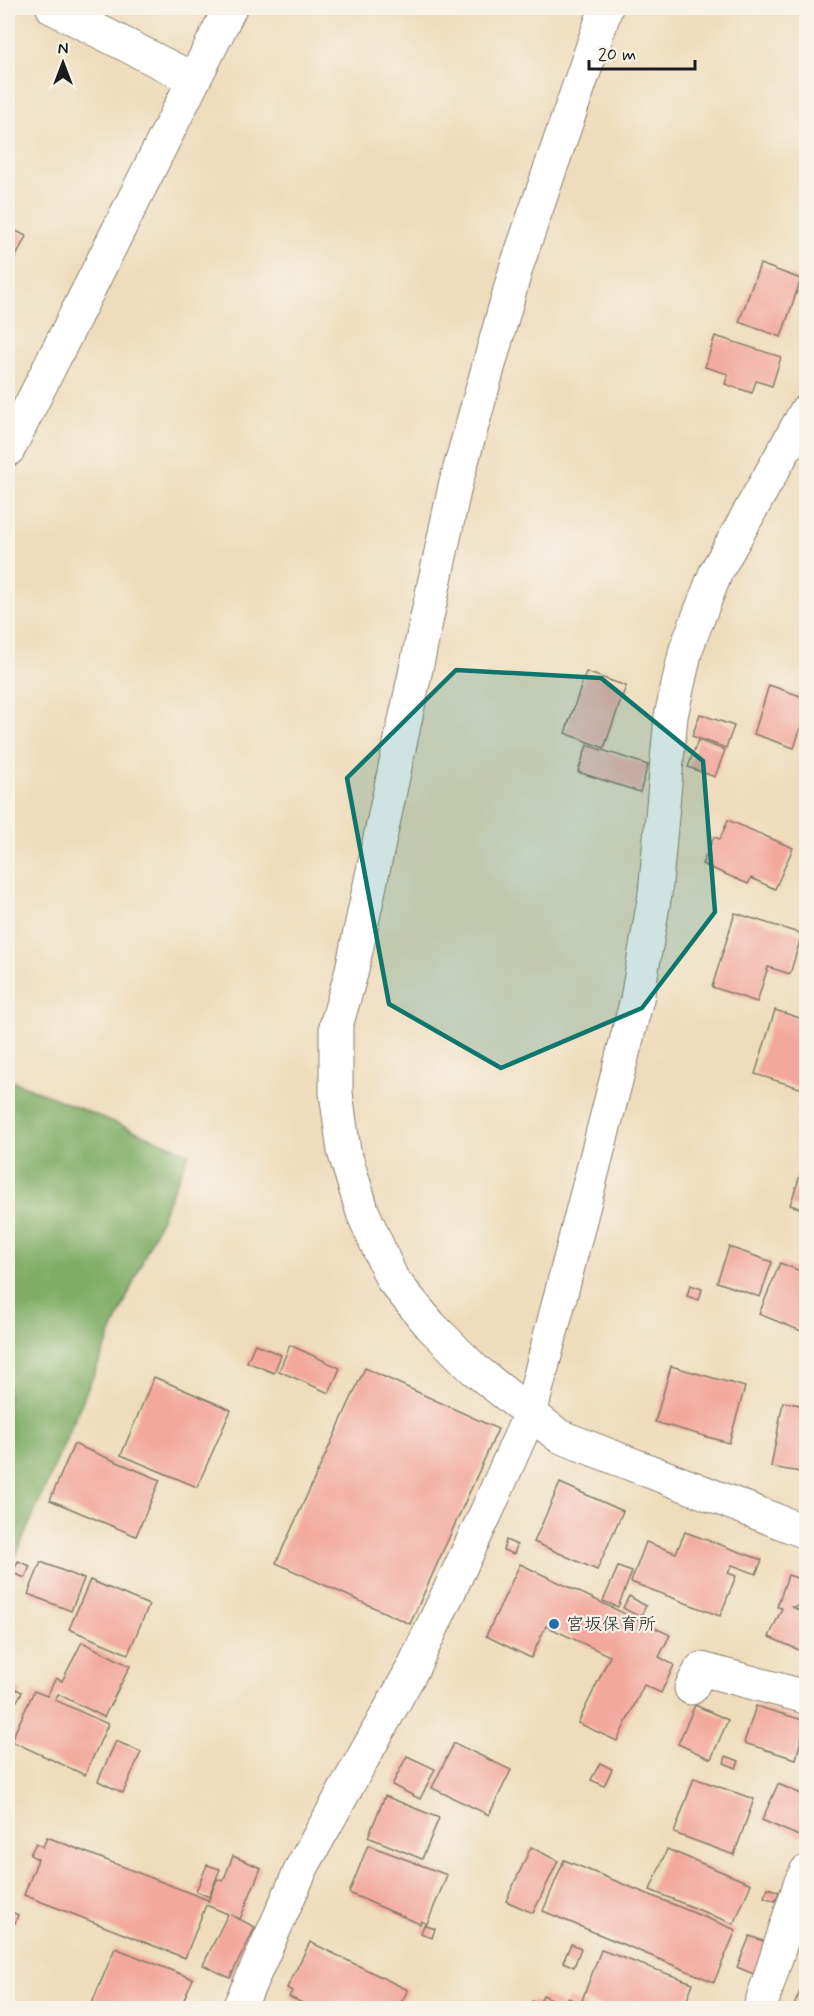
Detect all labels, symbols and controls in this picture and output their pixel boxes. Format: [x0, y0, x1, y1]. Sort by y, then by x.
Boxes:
north arrow [33, 33, 93, 93]
scale bar [589, 33, 696, 71]
text: N [58, 39, 68, 60]
text: 20 m [598, 43, 636, 67]
place label: 宮坂保育所 [566, 1613, 656, 1637]
marker: 宮坂保育所 [547, 1617, 561, 1631]

